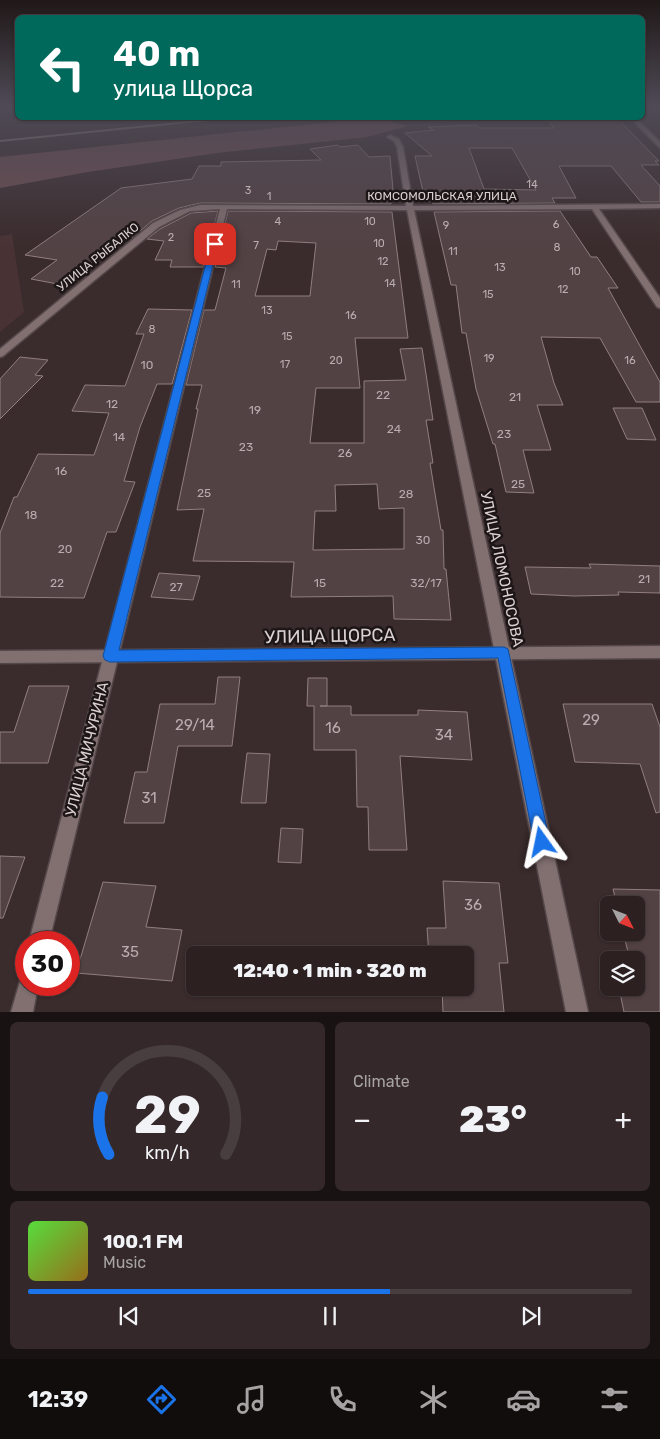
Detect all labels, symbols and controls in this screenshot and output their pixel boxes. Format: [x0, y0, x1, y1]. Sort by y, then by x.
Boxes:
text: 40 m [113, 33, 200, 75]
icon: left [30, 35, 95, 100]
text: улица Щорса [113, 75, 253, 102]
house number: 14 [526, 178, 538, 191]
house number: 3 [245, 184, 252, 197]
street label: КОМСОМОЛЬСКАЯ УЛИЦА [367, 189, 517, 203]
house number: 1 [267, 190, 271, 203]
house number: 4 [275, 215, 282, 228]
house number: 10 [364, 215, 376, 228]
house number: 6 [553, 218, 560, 231]
house number: 9 [443, 219, 449, 232]
street label: УЛИЦА РЫБАЛКО [54, 220, 142, 294]
pin [194, 223, 236, 265]
icon: arrive [201, 230, 229, 258]
house number: 2 [168, 231, 174, 244]
house number: 10 [373, 237, 385, 250]
house number: 7 [253, 239, 259, 252]
house number: 8 [554, 241, 561, 254]
house number: 11 [448, 245, 458, 258]
house number: 12 [377, 255, 389, 268]
house number: 13 [494, 261, 506, 274]
house number: 10 [569, 265, 581, 278]
house number: 14 [384, 277, 396, 290]
house number: 11 [231, 278, 241, 291]
house number: 12 [557, 283, 569, 296]
house number: 15 [482, 288, 494, 301]
house number: 13 [261, 304, 273, 317]
house number: 16 [345, 309, 357, 322]
house number: 8 [149, 323, 156, 336]
house number: 15 [281, 330, 293, 343]
house number: 19 [483, 352, 495, 365]
house number: 20 [329, 354, 343, 367]
house number: 16 [624, 354, 636, 367]
house number: 10 [141, 358, 153, 372]
house number: 17 [280, 358, 291, 371]
house number: 22 [376, 388, 390, 402]
house number: 21 [509, 390, 521, 404]
house number: 12 [106, 397, 118, 411]
house number: 19 [249, 403, 261, 417]
house number: 24 [387, 422, 402, 436]
house number: 23 [497, 427, 511, 441]
house number: 14 [113, 430, 126, 444]
house number: 23 [239, 440, 253, 454]
house number: 26 [338, 446, 352, 460]
house number: 16 [55, 464, 67, 478]
house number: 25 [511, 477, 525, 491]
house number: 25 [197, 486, 211, 500]
house number: 28 [399, 487, 413, 501]
street label: УЛИЦА ЛОМОНОСОВА [477, 490, 527, 648]
house number: 18 [25, 508, 37, 522]
house number: 30 [416, 533, 430, 547]
house number: 20 [58, 542, 72, 556]
house number: 21 [638, 572, 650, 586]
house number: 22 [50, 576, 64, 590]
house number: 15 [314, 576, 326, 590]
house number: 32/17 [410, 576, 442, 590]
house number: 27 [169, 580, 183, 594]
street label: УЛИЦА ЩОРСА [264, 624, 396, 648]
street label: УЛИЦА МИЧУРИНА [62, 680, 112, 818]
house number: 29 [582, 711, 600, 729]
house number: 29/14 [175, 716, 215, 734]
house number: 16 [325, 719, 341, 737]
house number: 34 [435, 726, 453, 744]
house number: 31 [141, 789, 157, 807]
position arrow [515, 815, 567, 867]
house number: 36 [464, 896, 482, 914]
north arrow [600, 896, 645, 941]
map controls [600, 896, 645, 996]
speed limit sign: 30 [15, 931, 80, 996]
house number: 35 [121, 943, 139, 961]
button: layers [600, 951, 645, 996]
text: 12:40 · 1 min · 320 m [233, 959, 427, 982]
text: Climate [353, 1072, 410, 1091]
text: 29 [134, 1084, 201, 1146]
text: 23° [459, 1096, 527, 1142]
text: − [353, 1103, 371, 1136]
text: + [615, 1103, 632, 1136]
text: km/h [145, 1142, 190, 1163]
text: 100.1 FM [103, 1230, 183, 1253]
text: Music [103, 1253, 146, 1272]
icon: previous [115, 1302, 143, 1330]
icon: pause [316, 1302, 344, 1330]
icon: next [517, 1302, 545, 1330]
icon: directions [144, 1382, 179, 1417]
icon: music [234, 1382, 269, 1417]
icon: phone [325, 1382, 360, 1417]
icon: climate [416, 1382, 451, 1417]
icon: car [506, 1382, 541, 1417]
icon: filters [597, 1382, 632, 1417]
text: 12:39 [28, 1386, 88, 1413]

